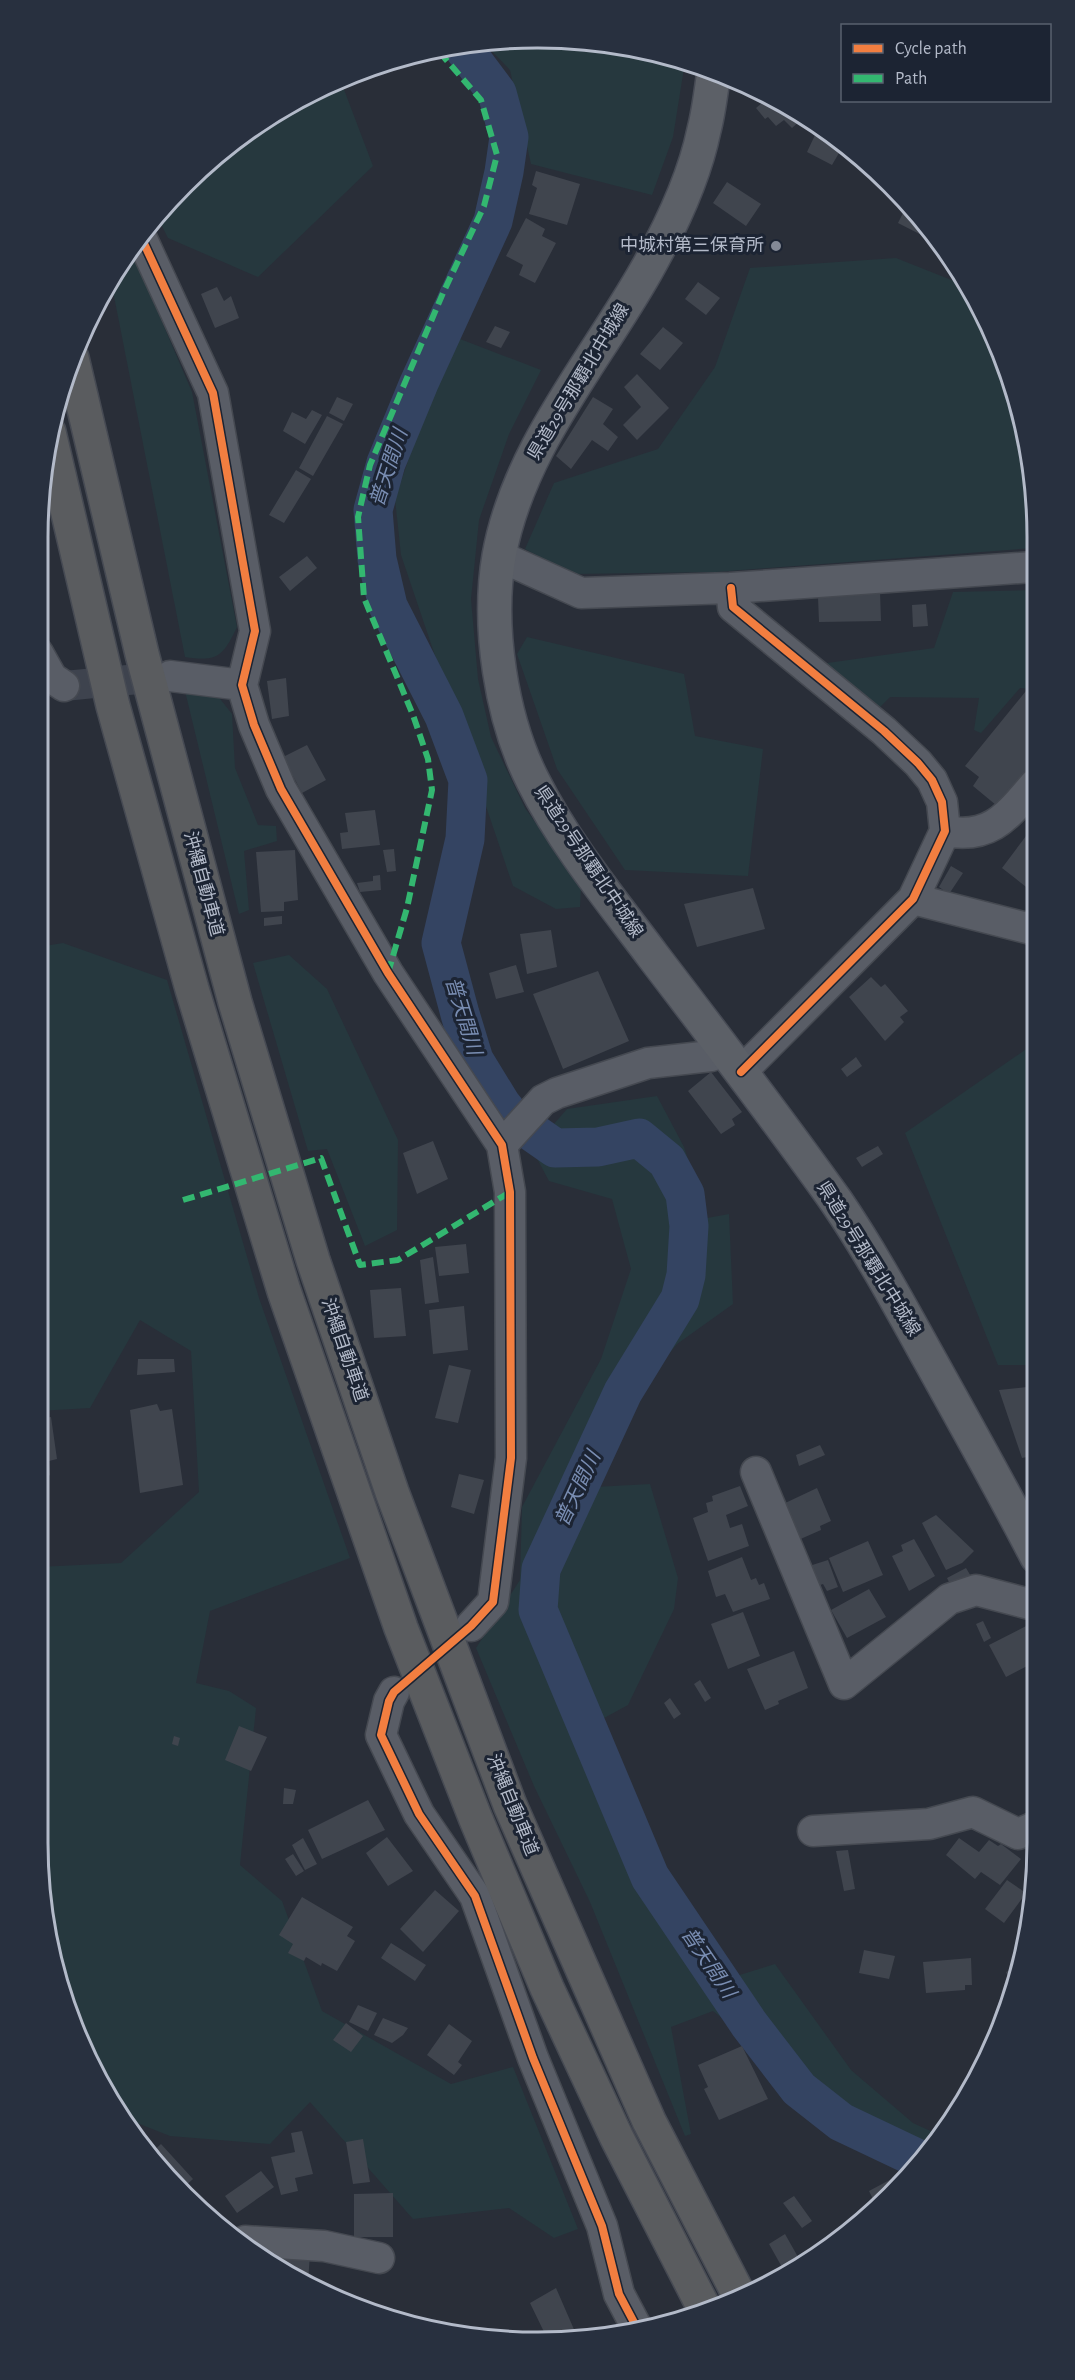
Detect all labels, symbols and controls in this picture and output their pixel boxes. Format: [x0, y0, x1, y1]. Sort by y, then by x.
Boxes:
legend [841, 24, 1051, 102]
text: Cycle path [895, 40, 967, 58]
text: Path [895, 70, 927, 88]
place label: 中城村第三保育所 [620, 235, 764, 255]
marker: 中城村第三保育所 [769, 239, 783, 253]
street label: 県道29号那覇北中城線 [524, 300, 633, 463]
water label: 普天間川 [366, 425, 411, 509]
street label: 県道29号那覇北中城線 [531, 782, 647, 941]
street label: 沖縄自動車道 [180, 829, 228, 938]
water label: 普天間川 [442, 975, 486, 1059]
street label: 県道29号那覇北中城線 [813, 1177, 925, 1340]
street label: 沖縄自動車道 [318, 1295, 372, 1404]
water label: 普天間川 [551, 1446, 605, 1529]
street label: 沖縄自動車道 [483, 1751, 542, 1858]
water label: 普天間川 [677, 1924, 741, 2003]

